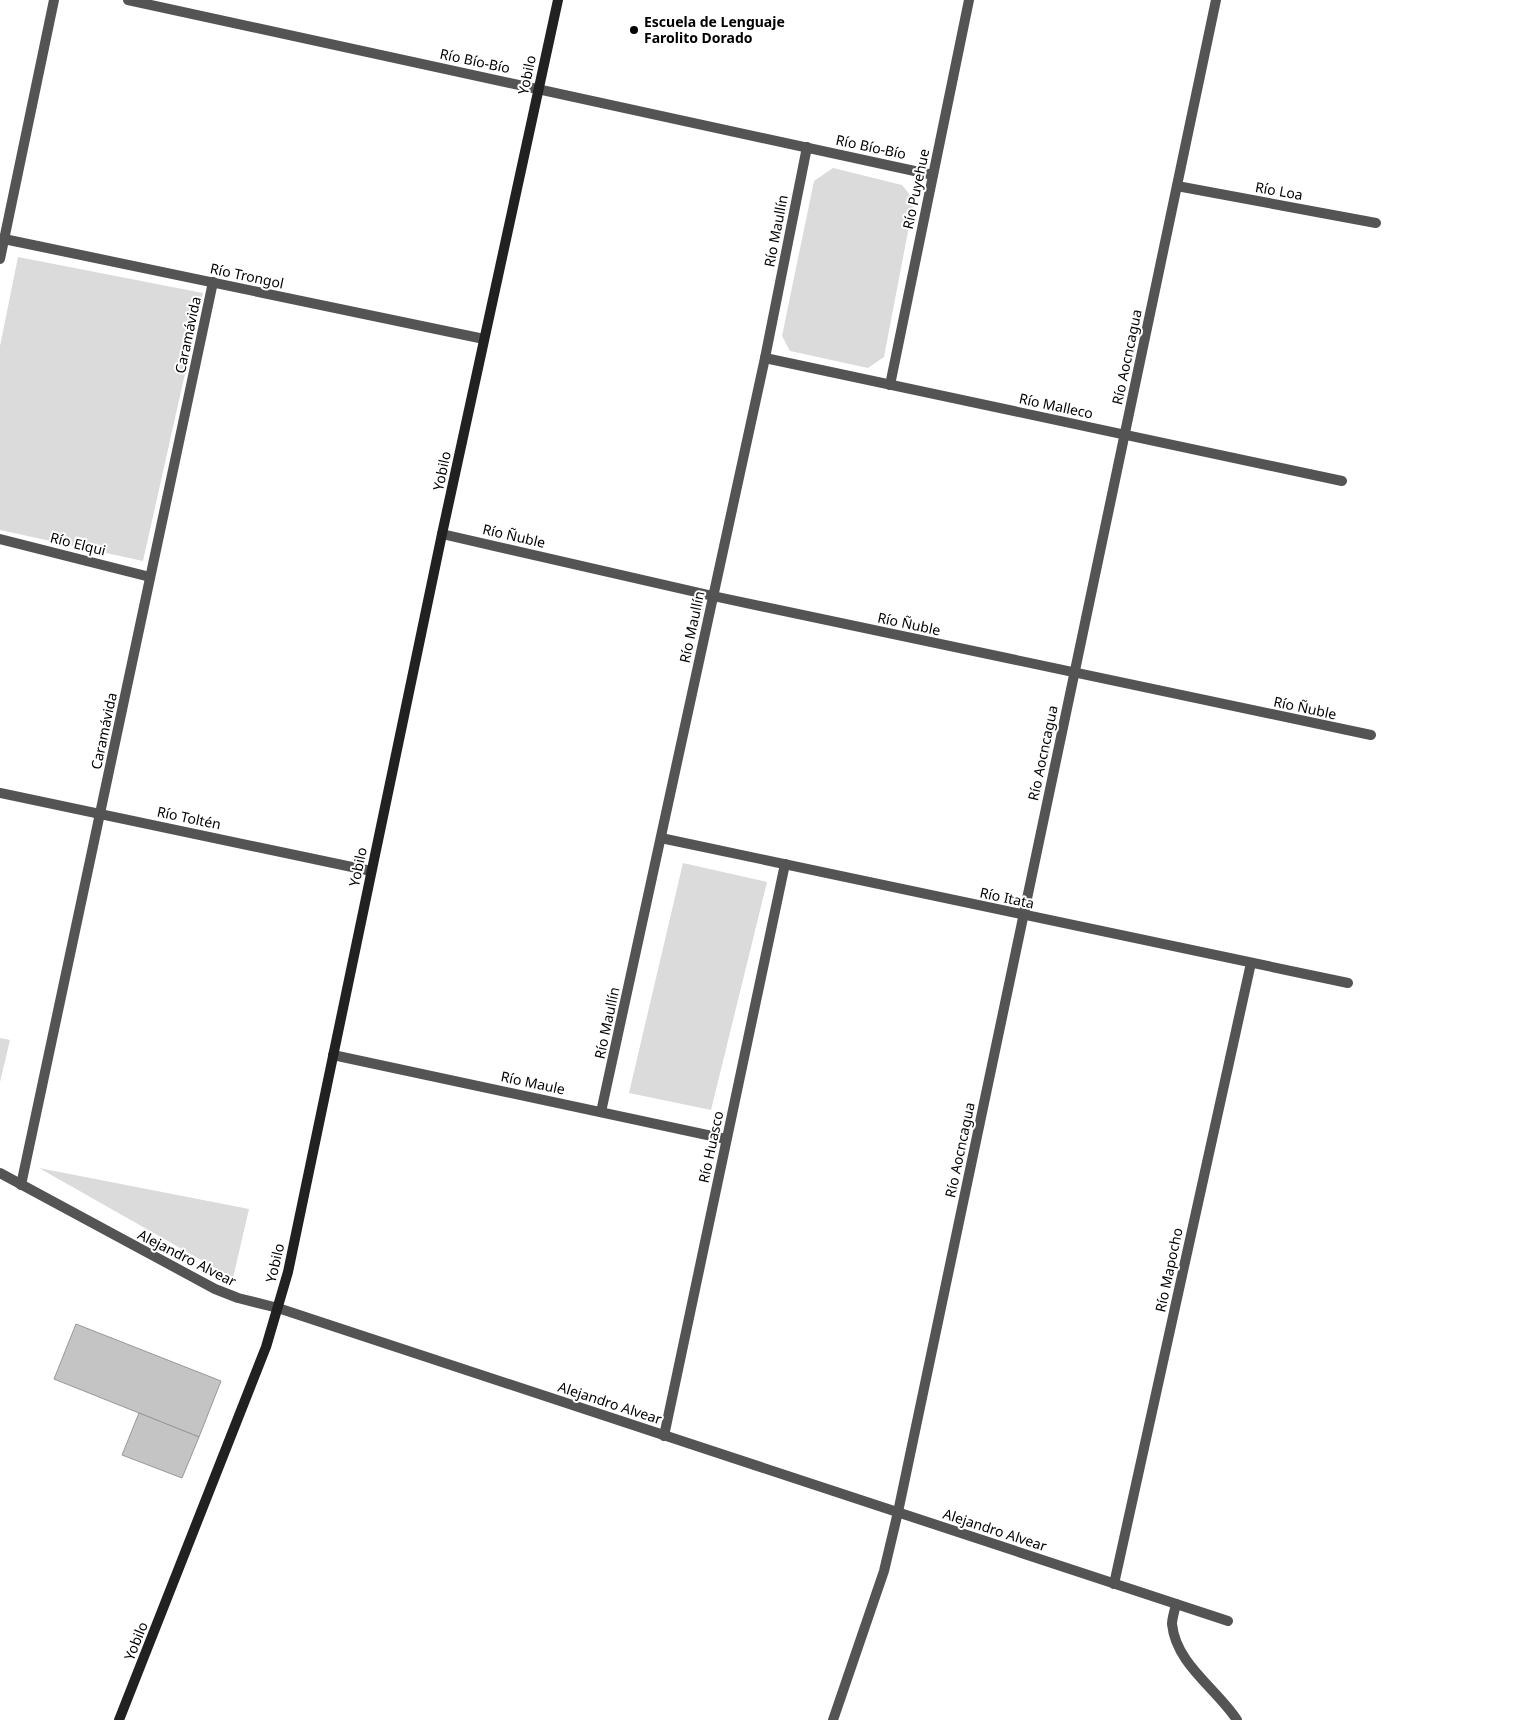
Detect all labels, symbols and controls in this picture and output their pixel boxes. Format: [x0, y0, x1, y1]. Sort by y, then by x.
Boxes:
place label: Escuela de Lenguaje Farolito Dorado [644, 12, 785, 47]
marker: Escuela de Lenguaje Farolito Dorado [628, 24, 640, 36]
street label: Río Bío-Bío [438, 44, 512, 77]
street label: Yobilo [513, 53, 540, 96]
street label: Río Bío-Bío [834, 130, 908, 163]
street label: Río Puyehue [898, 147, 933, 231]
street label: Río Loa [1254, 177, 1304, 204]
street label: Río Maullín [759, 193, 792, 269]
street label: Río Trongol [209, 258, 286, 293]
street label: Caramávida [170, 295, 205, 375]
street label: Río Aocncagua [1107, 308, 1146, 406]
street label: Río Malleco [1017, 388, 1095, 423]
street label: Yobilo [428, 449, 455, 492]
street label: Río Ñuble [481, 519, 547, 552]
street label: Río Elqui [48, 527, 108, 560]
street label: Río Maullín [675, 589, 708, 665]
street label: Río Ñuble [876, 608, 942, 639]
street label: Caramávida [86, 691, 121, 771]
street label: Río Ñuble [1272, 692, 1338, 723]
street label: Río Aocncagua [1023, 704, 1062, 802]
street label: Río Toltén [155, 801, 223, 834]
street label: Yobilo [344, 845, 371, 888]
street label: Río Itata [978, 883, 1036, 913]
street label: Río Maullín [590, 985, 623, 1061]
street label: Río Maule [499, 1066, 567, 1099]
street label: Río Aocncagua [940, 1101, 979, 1199]
street label: Río Huasco [694, 1109, 727, 1185]
street label: Alejandro Alvear [135, 1225, 240, 1291]
street label: Río Mapocho [1150, 1226, 1187, 1314]
street label: Yobilo [261, 1241, 288, 1285]
street label: Alejandro Alvear [556, 1377, 665, 1428]
street label: Alejandro Alvear [941, 1504, 1050, 1555]
street label: Yobilo [119, 1619, 152, 1663]

